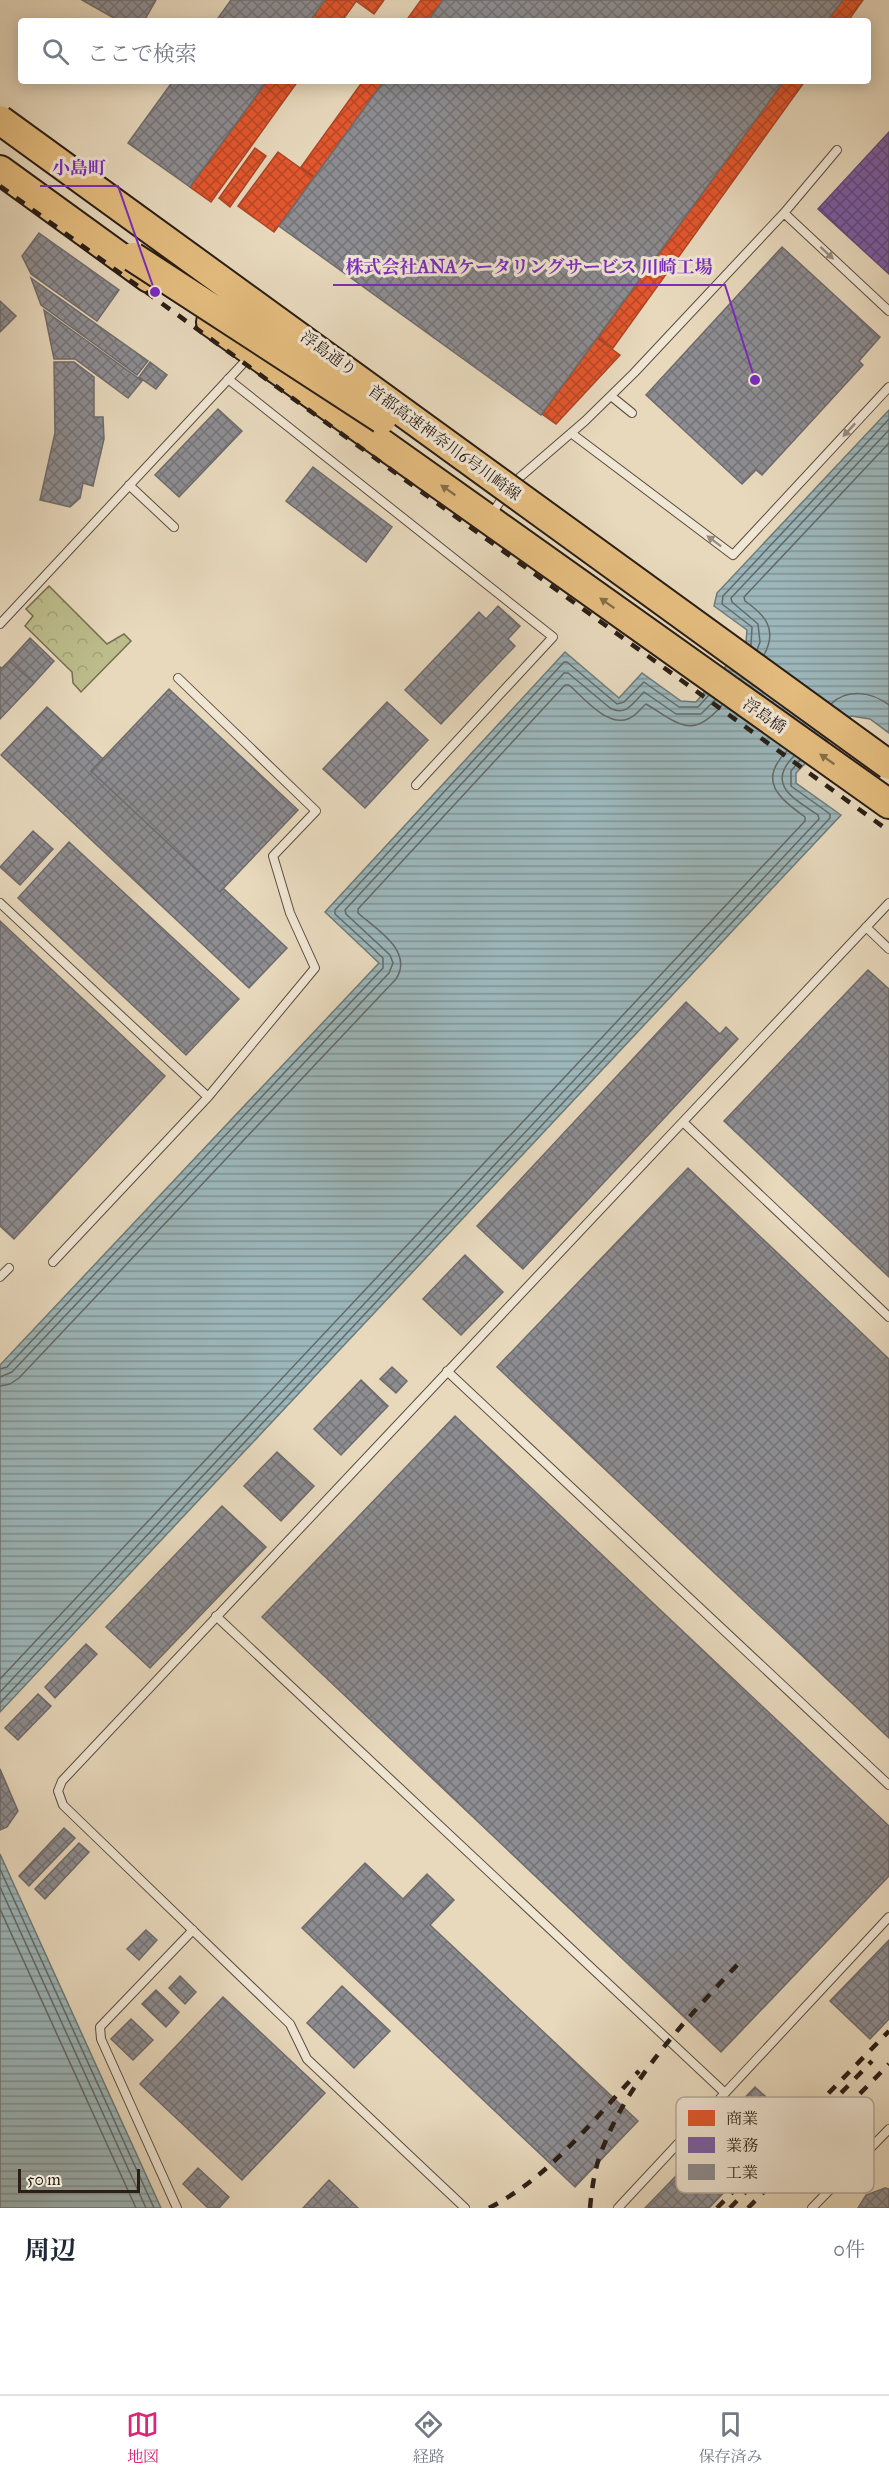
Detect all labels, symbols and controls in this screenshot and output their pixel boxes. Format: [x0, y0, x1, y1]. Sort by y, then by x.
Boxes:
search box [18, 18, 871, 84]
icon: search [39, 35, 72, 68]
text: ここで検索 [87, 40, 197, 67]
callout: 小島町 [40, 150, 118, 186]
text: 小島町 [52, 157, 106, 179]
one-way arrow [819, 246, 834, 260]
callout: 株式会社ANAケータリングサービス 川崎工場 [333, 249, 725, 285]
text: 株式会社ANAケータリングサービス 川崎工場 [346, 256, 712, 278]
street label: 浮島通り [297, 327, 360, 380]
street label: 首都高速神奈川6号川崎線 [365, 381, 525, 504]
one-way arrow [843, 422, 856, 437]
one-way arrow [440, 484, 456, 496]
one-way arrow [706, 535, 722, 547]
one-way arrow [599, 598, 615, 609]
street label: 浮島橋 [740, 694, 790, 737]
one-way arrow [820, 754, 835, 766]
legend [676, 2097, 874, 2193]
text: 商業 [726, 2109, 758, 2128]
text: 業務 [726, 2136, 758, 2155]
text: 工業 [726, 2163, 758, 2182]
scale bar [18, 2166, 140, 2194]
text: 50 m [27, 2170, 61, 2189]
text: 周辺 [24, 2234, 76, 2266]
text: 0件 [833, 2237, 865, 2261]
tab: 地図 [126, 2408, 159, 2467]
tab: 経路 [412, 2408, 445, 2467]
tab: 保存済み [698, 2408, 762, 2467]

